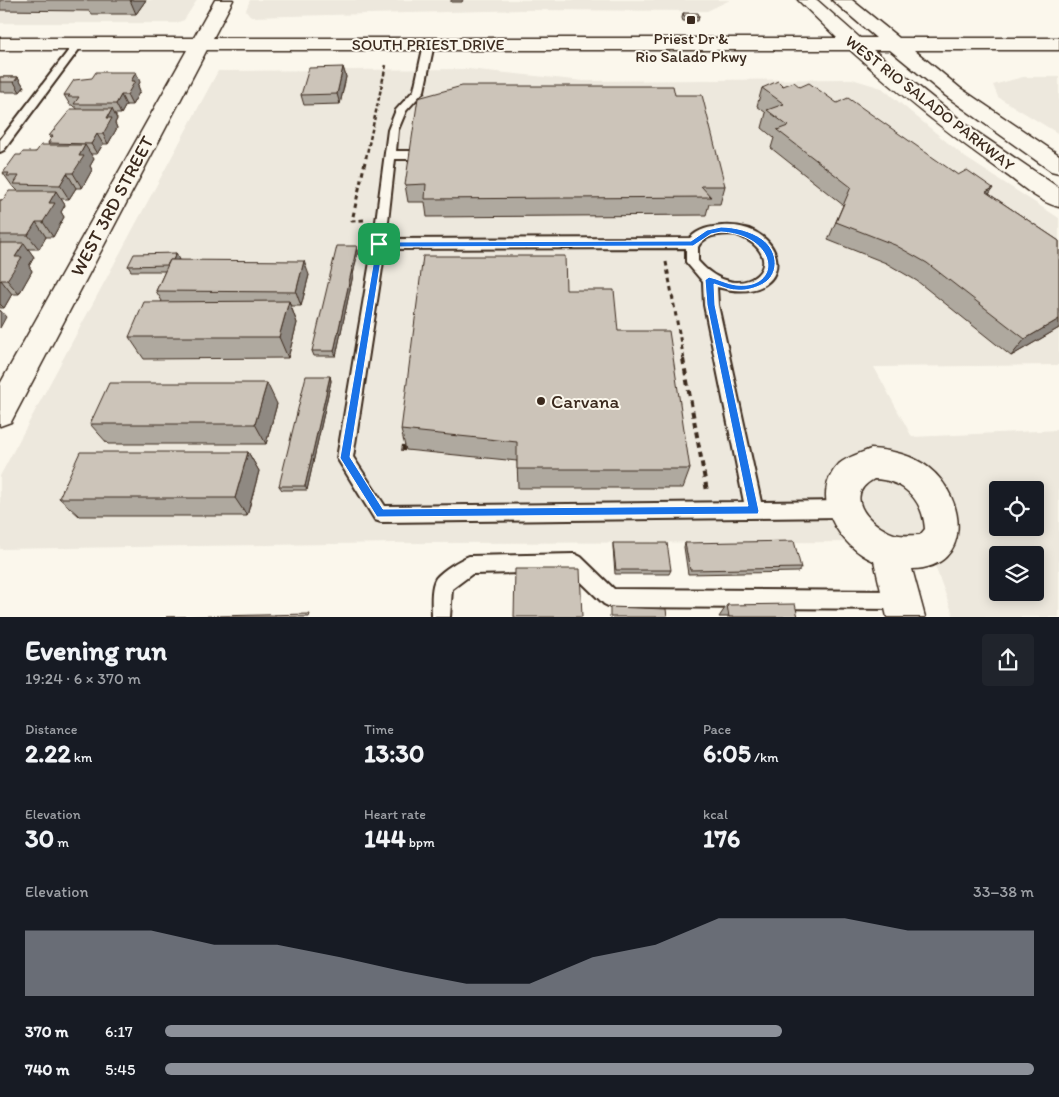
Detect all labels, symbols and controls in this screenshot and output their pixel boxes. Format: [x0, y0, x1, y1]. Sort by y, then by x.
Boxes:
marker: Priest Dr & Rio Salado Pkwy [685, 14, 697, 26]
place label: Priest Dr & Rio Salado Pkwy [635, 29, 747, 66]
street label: WEST RIO SALADO PARKWAY [842, 31, 1018, 175]
street label: SOUTH PRIEST DRIVE [352, 35, 504, 54]
street label: WEST 3RD STREET [65, 132, 159, 280]
pin [358, 223, 400, 265]
icon: arrive [365, 230, 393, 258]
place label: Carvana [551, 390, 620, 413]
marker: Carvana [535, 395, 547, 407]
map controls [989, 481, 1044, 601]
button: locate [989, 481, 1044, 536]
button: layers [989, 546, 1044, 601]
text: Evening run [25, 633, 167, 667]
button: share [982, 634, 1034, 686]
text: 19:24 · 6 × 370 m [25, 669, 141, 688]
text: Distance [25, 721, 77, 738]
text: Time [364, 721, 394, 738]
text: Pace [703, 721, 731, 738]
text: 2.22 [25, 738, 71, 768]
text: 13:30 [364, 738, 424, 768]
text: 6:05 [703, 738, 751, 768]
text: km [71, 749, 92, 766]
text: /km [751, 749, 778, 766]
text: Elevation [25, 806, 81, 823]
text: Heart rate [364, 806, 426, 823]
text: kcal [703, 806, 728, 823]
text: 30 [25, 823, 54, 853]
text: 144 [364, 823, 406, 853]
text: 176 [703, 823, 740, 853]
text: m [54, 834, 69, 851]
text: bpm [406, 834, 435, 851]
text: Elevation [25, 882, 89, 901]
text: 33–38 m [973, 882, 1034, 901]
text: 370 m [25, 1022, 69, 1041]
text: 6:17 [105, 1022, 133, 1041]
text: 740 m [25, 1060, 69, 1079]
text: 5:45 [105, 1060, 135, 1079]

